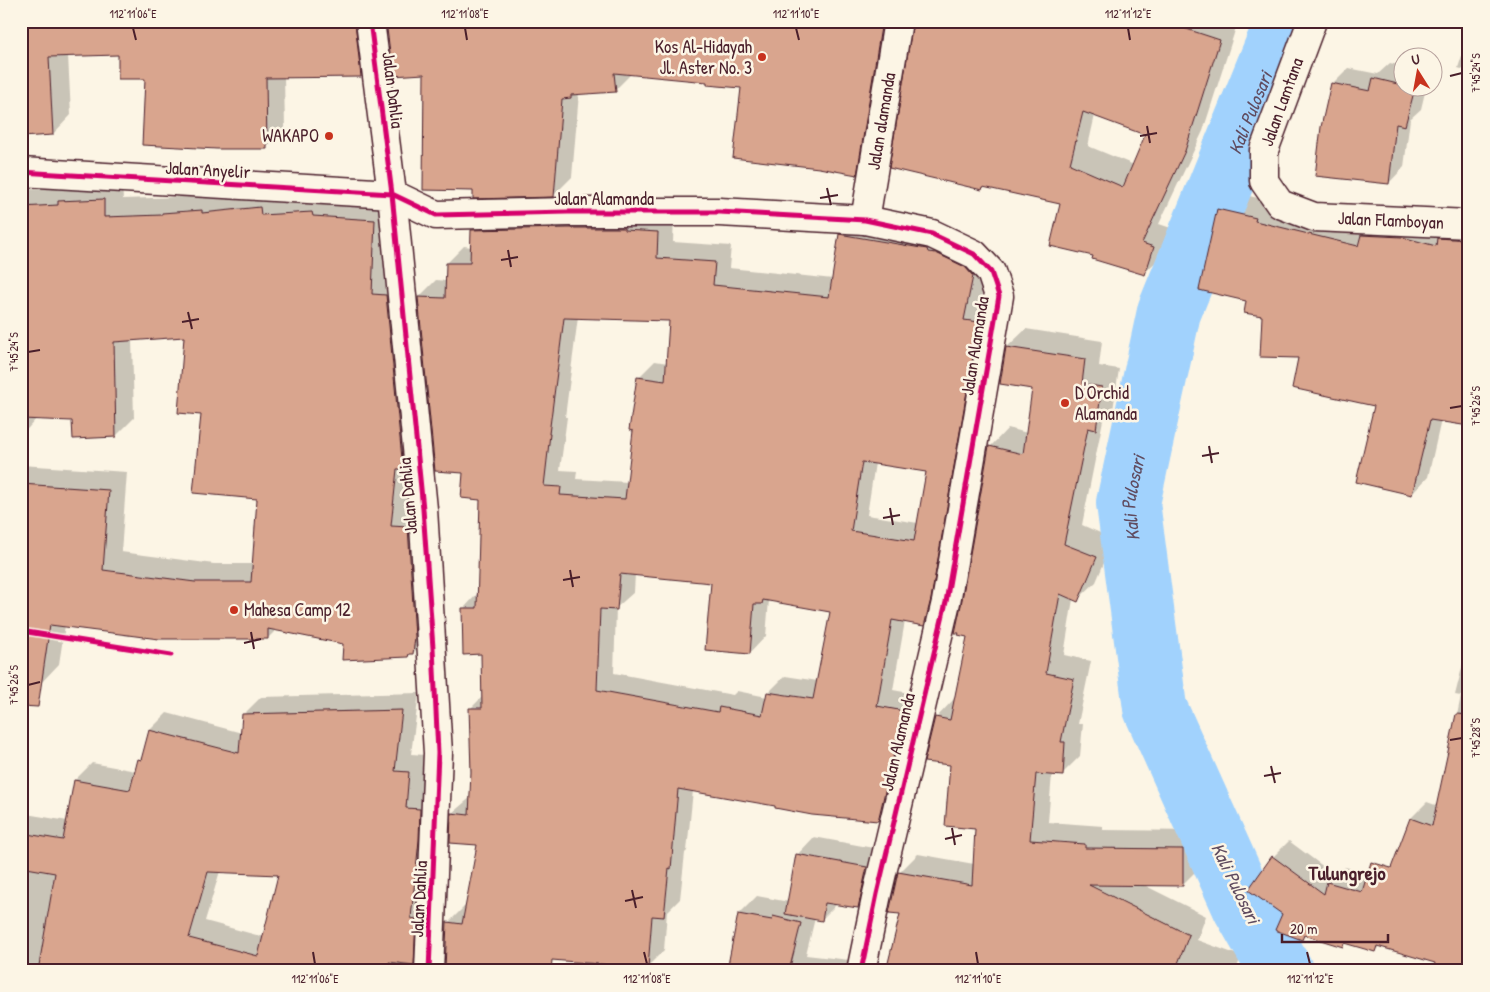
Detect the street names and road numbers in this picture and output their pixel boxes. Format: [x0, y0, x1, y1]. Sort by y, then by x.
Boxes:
street label: Jalan Dahlia [376, 50, 411, 130]
street label: Jalan Lamtana [1254, 54, 1309, 149]
street label: Jalan alamanda [860, 71, 901, 172]
street label: Jalan Anyelir [165, 155, 251, 184]
street label: Jalan Alamanda [554, 186, 654, 211]
street label: Jalan Flamboyan [1337, 205, 1445, 235]
street label: Jalan Alamanda [954, 295, 995, 397]
street label: Jalan Dahlia [392, 457, 423, 535]
street label: Jalan Alamanda [874, 690, 921, 793]
street label: Jalan Dahlia [404, 860, 433, 938]

